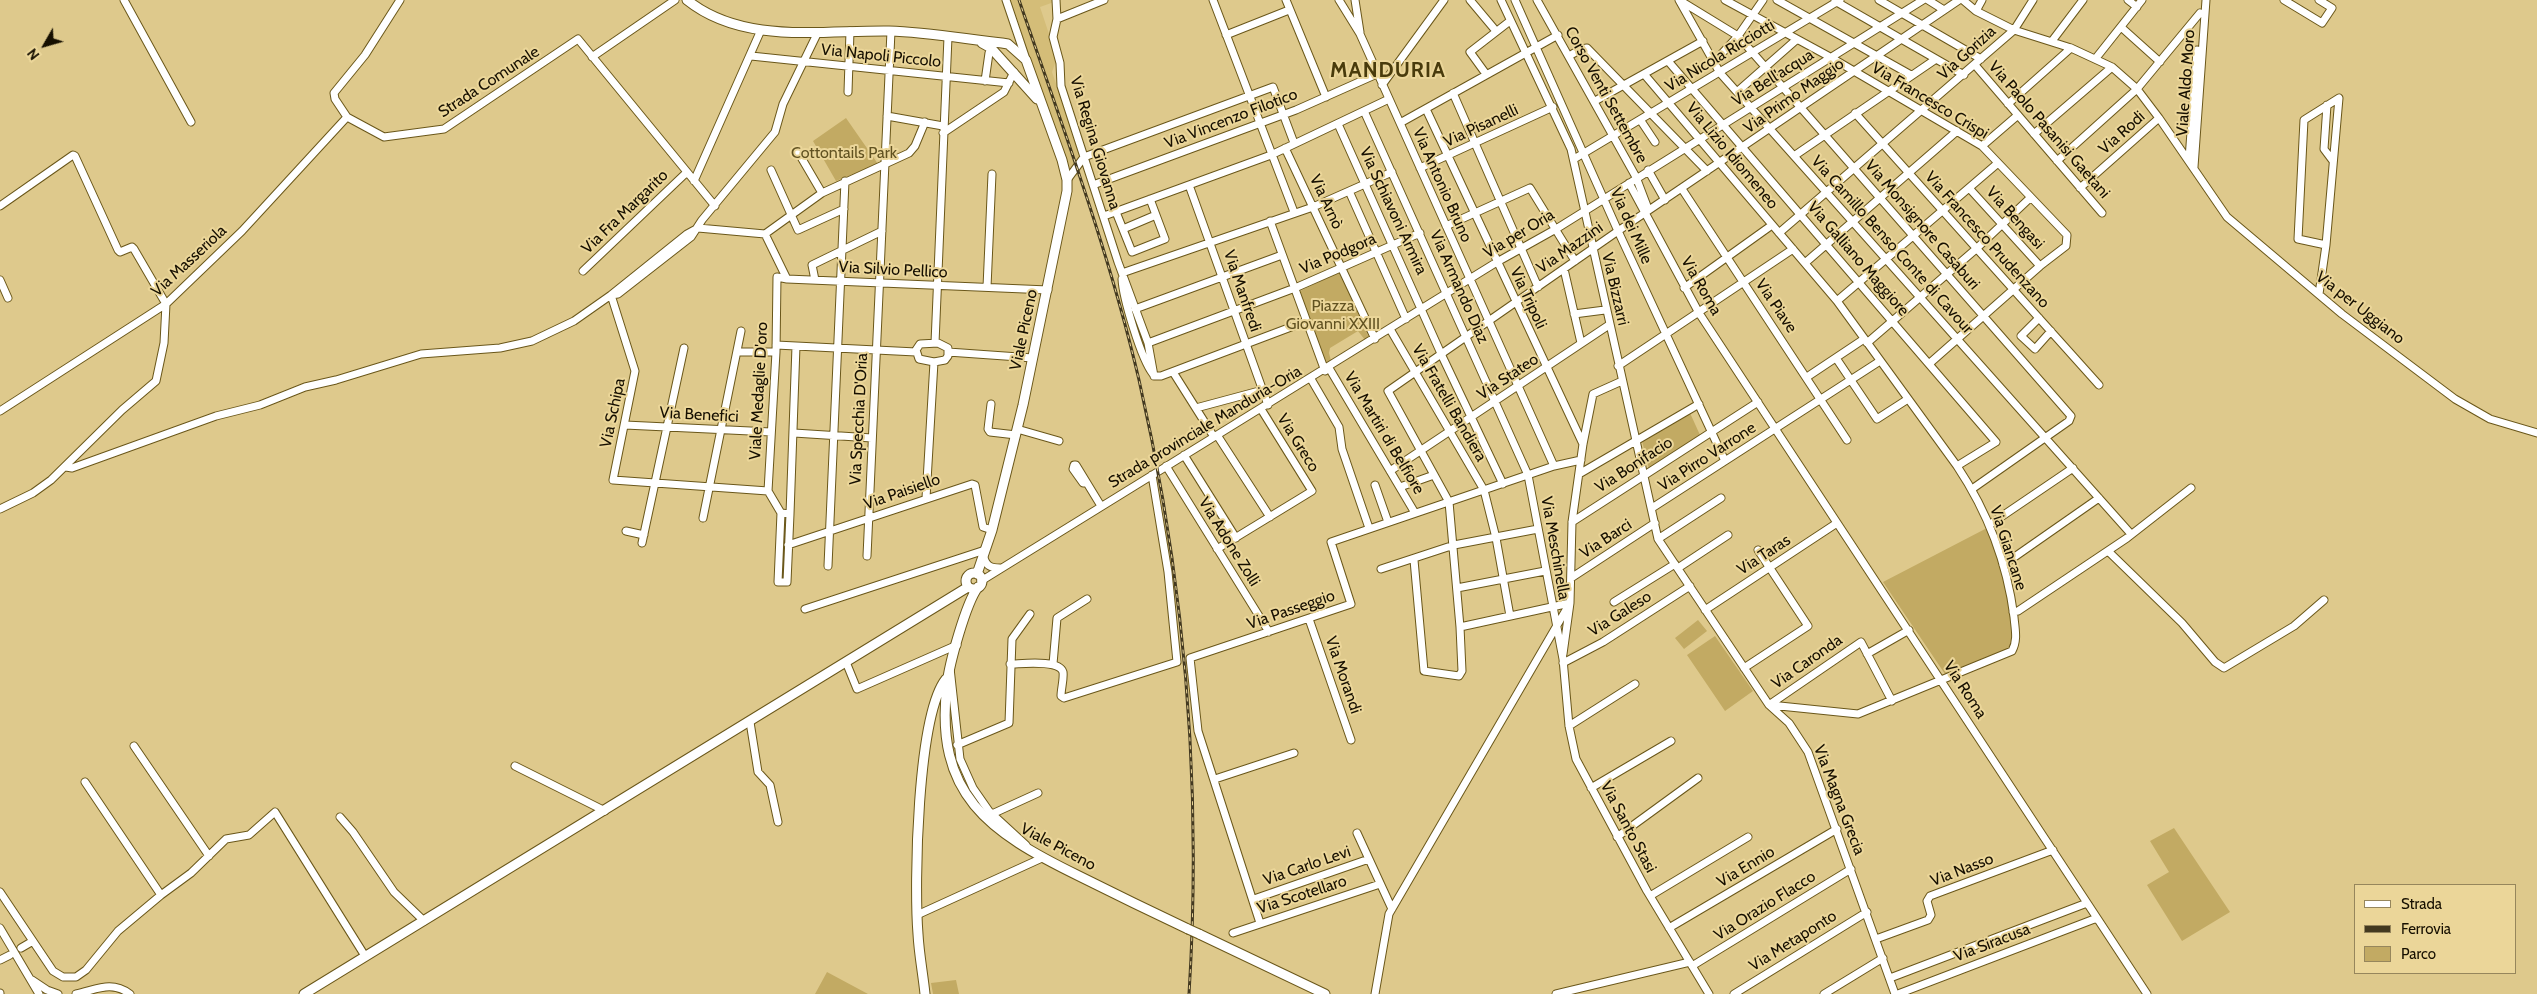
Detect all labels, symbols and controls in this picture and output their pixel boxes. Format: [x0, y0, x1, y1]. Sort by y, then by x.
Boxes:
street label: Via Nicola Ricciotti [1662, 16, 1778, 96]
north arrow [20, 20, 70, 70]
street label: Via Gorizia [1934, 22, 2000, 84]
street label: Corso Venti Settembre [1560, 23, 1652, 167]
street label: Viale Aldo Moro [2173, 29, 2199, 137]
street label: Via Napoli Piccolo [820, 40, 942, 72]
street label: Strada Comunale [435, 42, 543, 122]
text: N [23, 45, 43, 64]
street label: Via Bell'acqua [1729, 45, 1817, 111]
street label: Via Primo Maggio [1740, 54, 1848, 138]
street label: Via Paolo Pasanisi Gaetani [1984, 57, 2114, 203]
district label: MANDURIA [1329, 58, 1447, 84]
street label: Via Francesco Crispi [1868, 59, 1992, 143]
street label: Via Regina Giovanna [1066, 74, 1124, 212]
street label: Via Vincenzo Filotico [1162, 85, 1300, 153]
street label: Via Lizio Idiomeneo [1682, 99, 1782, 213]
street label: Via Pisanelli [1441, 100, 1521, 152]
street label: Via Rodi [2095, 107, 2149, 159]
street label: Via Antonio Bruno [1408, 125, 1476, 245]
park label: Cottontails Park [791, 143, 897, 163]
street label: Via Schiavoni Armira [1355, 144, 1431, 278]
street label: Via Camillo Benso Conte di Cavour [1807, 152, 1977, 338]
street label: Via Monsignore Casaburi [1860, 156, 1984, 294]
street label: Via Fra Margarito [578, 166, 672, 258]
street label: Via Francesco Prudenzano [1921, 168, 2053, 312]
street label: Via Arnò [1305, 172, 1347, 232]
street label: Via Bengasi [1982, 183, 2048, 253]
street label: Via dei Mille [1606, 185, 1656, 267]
street label: Via Galliano Maggiore [1803, 198, 1913, 320]
street label: Via per Oria [1480, 205, 1558, 263]
street label: Via Mazzini [1533, 218, 1607, 278]
street label: Via Masseriola [147, 221, 231, 301]
street label: Via Armando Diaz [1425, 227, 1493, 347]
street label: Via Podgora [1297, 229, 1379, 279]
street label: Via Manfredi [1219, 248, 1265, 334]
street label: Via Bizzarri [1597, 251, 1633, 327]
street label: Via Roma [1676, 253, 1726, 319]
street label: Via Silvio Pellico [838, 258, 948, 282]
street label: Via Tripoli [1505, 264, 1551, 332]
street label: Via per Uggiano [2312, 267, 2408, 349]
street label: Via Piave [1751, 275, 1801, 337]
street label: Viale Piceno [1006, 288, 1042, 372]
park label: Piazza Giovanni XXIII [1286, 296, 1380, 334]
street label: Viale Medaglie D'oro [746, 322, 772, 460]
street label: Via Fratelli Bandiera [1408, 341, 1490, 465]
street label: Via Stateo [1474, 350, 1542, 404]
street label: Via Specchia D'Oria [846, 353, 872, 485]
street label: Strada provinciale Manduria-Oria [1105, 362, 1305, 492]
street label: Via Martiri di Belfiore [1340, 368, 1428, 498]
street label: Via Schipa [596, 377, 630, 449]
street label: Via Benefici [659, 403, 739, 427]
street label: Via Greco [1273, 410, 1323, 476]
street label: Via Pirro Varrone [1655, 418, 1759, 496]
street label: Via Bonifacio [1592, 433, 1676, 497]
street label: Via Paisiello [861, 470, 943, 514]
street label: Via Adone Zolli [1194, 494, 1264, 590]
street label: Via Meschinella [1536, 495, 1574, 601]
street label: Via Giancane [1985, 503, 2031, 593]
street label: Via Barci [1577, 515, 1635, 563]
street label: Via Taras [1734, 531, 1794, 579]
street label: Via Passeggio [1245, 586, 1337, 634]
street label: Via Galeso [1585, 587, 1655, 641]
street label: Via Caronda [1768, 631, 1846, 693]
street label: Via Morandi [1321, 634, 1365, 716]
street label: Via Roma [1939, 658, 1991, 722]
street label: Via Magna Grecia [1809, 742, 1869, 858]
street label: Via Santo Stasi [1596, 778, 1660, 876]
street label: Viale Piceno [1017, 819, 1099, 875]
street label: Via Carlo Levi [1261, 842, 1353, 890]
street label: Via Ennio [1714, 842, 1778, 892]
street label: Via Nasso [1928, 849, 1996, 891]
street label: Via Orazio Flacco [1711, 867, 1819, 945]
street label: Via Scotellaro [1255, 872, 1349, 918]
legend [2354, 884, 2517, 974]
text: Strada [2401, 895, 2442, 913]
street label: Via Metaponto [1746, 906, 1840, 976]
street label: Via Siracusa [1951, 920, 2033, 966]
text: Ferrovia [2401, 920, 2451, 938]
text: Parco [2401, 945, 2436, 963]

